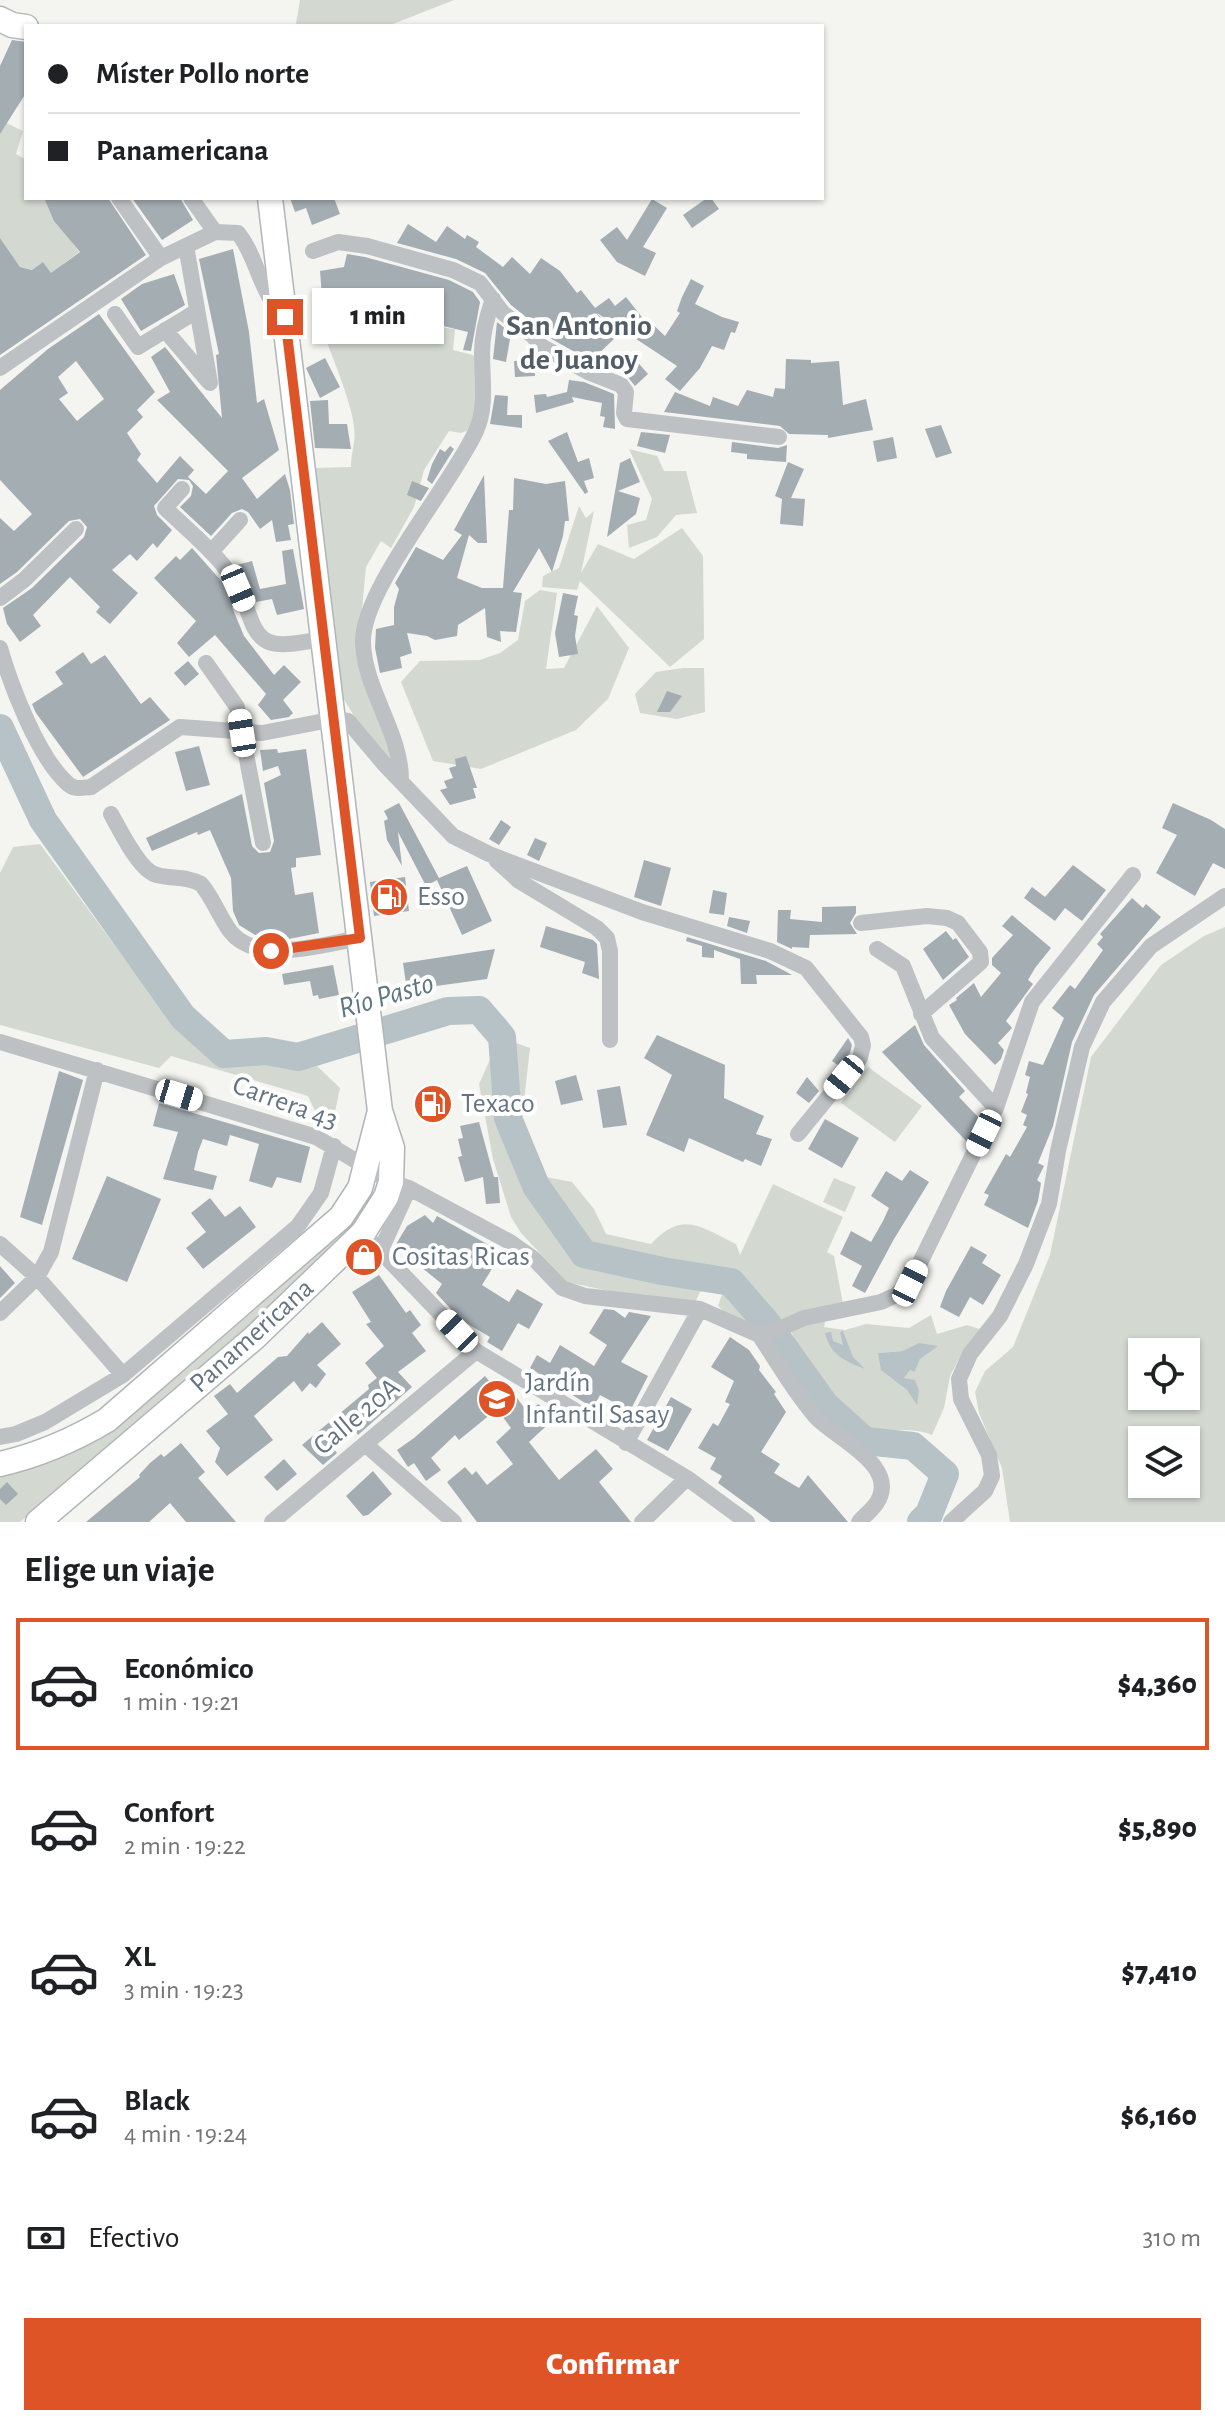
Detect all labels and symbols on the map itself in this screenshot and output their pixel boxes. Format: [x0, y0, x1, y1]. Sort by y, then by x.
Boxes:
callout: 1 min [313, 289, 445, 345]
route end [267, 299, 303, 335]
district label: San Antonio de Juanoy [506, 311, 652, 375]
car [218, 561, 258, 615]
car [226, 707, 258, 759]
fuel station icon: Esso [368, 876, 410, 918]
place label: Esso [417, 883, 465, 911]
route start [253, 933, 289, 969]
water label: Río Pasto [335, 968, 437, 1024]
car [820, 1051, 868, 1103]
street label: Carrera 43 [229, 1071, 341, 1135]
car [153, 1077, 205, 1113]
fuel station icon: Texaco [412, 1083, 454, 1125]
place label: Texaco [461, 1090, 535, 1118]
car [963, 1106, 1005, 1160]
shop icon: Cositas Ricas [343, 1236, 385, 1278]
place label: Cositas Ricas [392, 1243, 530, 1271]
car [889, 1256, 931, 1310]
street label: Panamericana [185, 1274, 319, 1398]
car [432, 1305, 482, 1357]
place label: Jardín Infantil Sasay [525, 1369, 669, 1429]
street label: Calle 20A [309, 1373, 405, 1461]
school or university icon: Jardín Infantil Sasay [476, 1378, 518, 1420]

